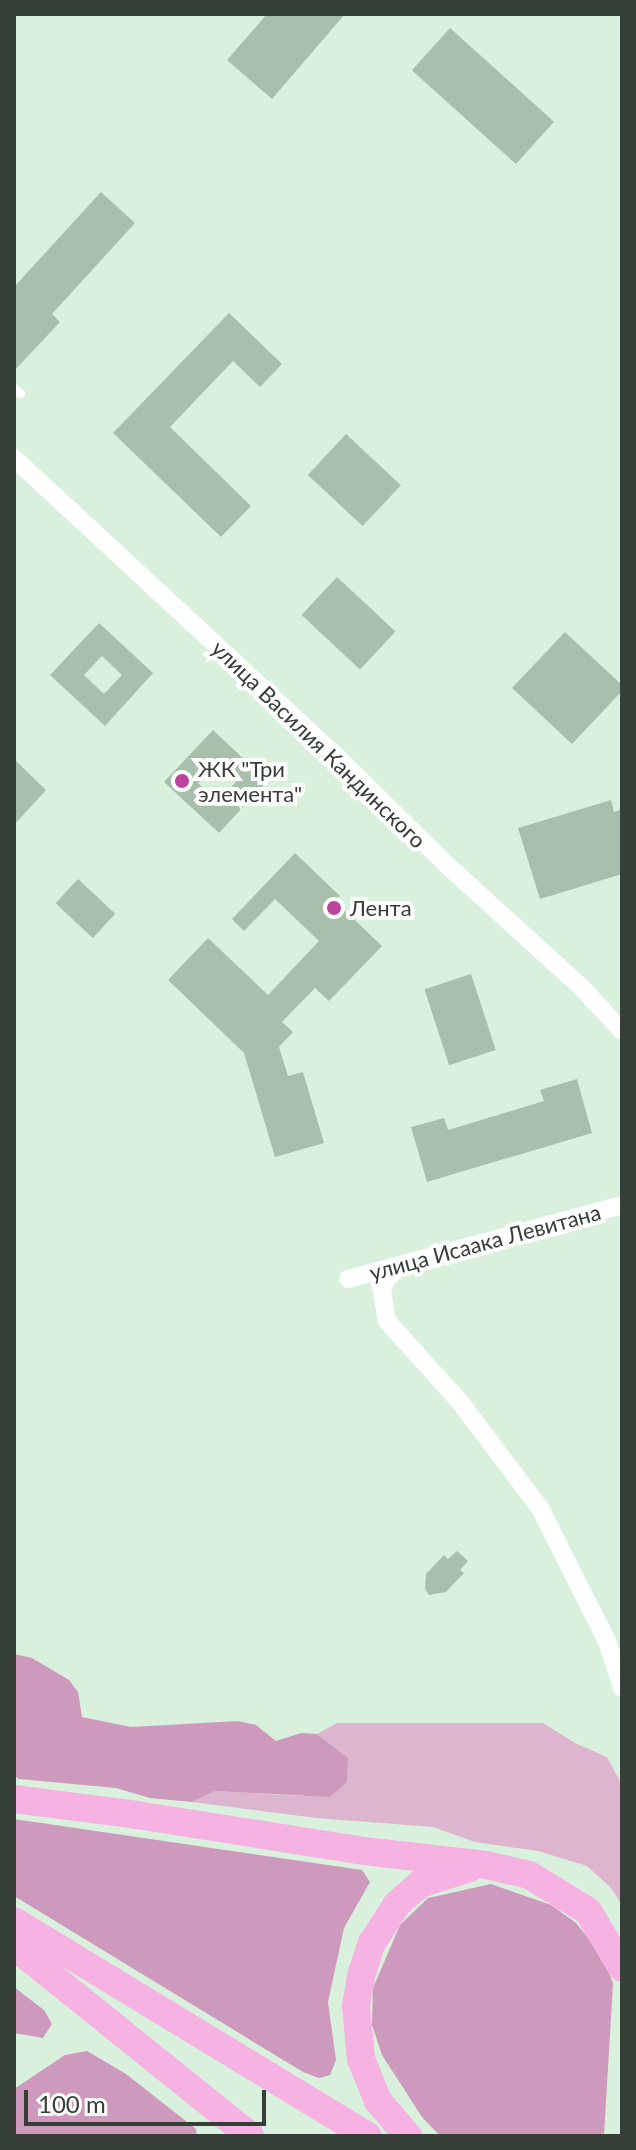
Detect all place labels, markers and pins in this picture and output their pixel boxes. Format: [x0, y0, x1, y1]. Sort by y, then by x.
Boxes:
place label: ЖК "Три элемента" [198, 755, 302, 806]
marker: ЖК "Три элемента" [173, 772, 191, 790]
place label: Лента [350, 895, 412, 921]
marker: Лента [325, 899, 343, 917]

